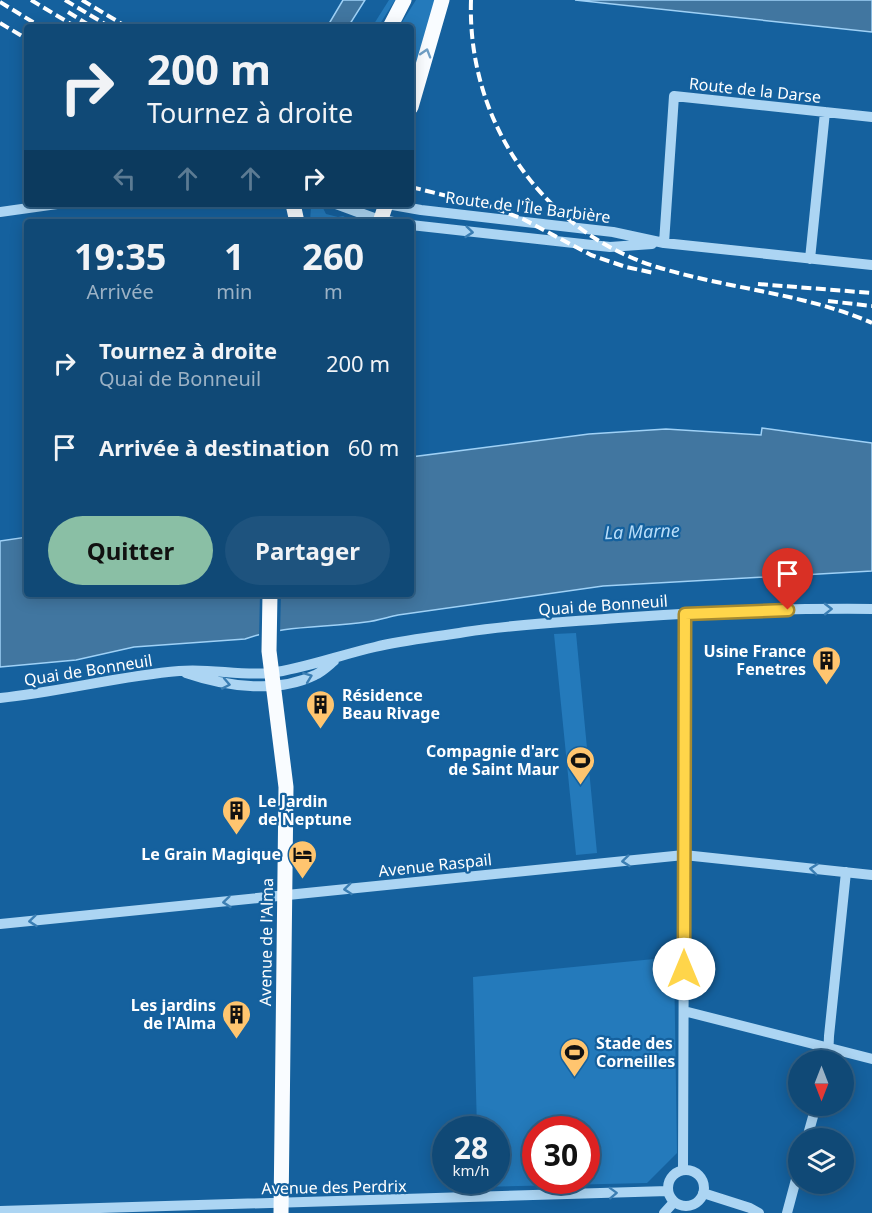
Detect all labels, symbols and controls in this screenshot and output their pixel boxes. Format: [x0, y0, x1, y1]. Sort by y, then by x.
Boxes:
text: 200 m [147, 40, 271, 97]
icon: right [48, 48, 126, 126]
one-way arrow [419, 48, 431, 59]
street label: Route de la Darse [688, 72, 822, 108]
text: Tournez à droite [147, 94, 353, 131]
icon: left [108, 162, 141, 195]
icon: ahead [171, 162, 204, 195]
icon: ahead [234, 162, 267, 195]
icon: right [297, 162, 330, 195]
street label: Route de l'Île Barbière [444, 186, 612, 228]
one-way arrow [465, 225, 474, 238]
text: 19:35 [74, 232, 166, 281]
text: 1 [224, 232, 245, 281]
text: 260 [302, 232, 364, 281]
text: Arrivée [87, 278, 154, 305]
text: min [216, 278, 252, 305]
text: m [324, 278, 343, 305]
text: Tournez à droite [99, 335, 277, 365]
icon: right [48, 347, 81, 380]
text: 200 m [326, 348, 390, 378]
text: Quai de Bonneuil [99, 365, 261, 392]
icon: arrive [48, 431, 81, 464]
text: Arrivée à destination [99, 432, 330, 462]
text: 60 m [348, 432, 399, 462]
button: Quitter [48, 516, 213, 585]
button: Partager [225, 516, 390, 585]
water label: La Marne [604, 518, 680, 544]
pin [762, 548, 813, 610]
icon: arrive [771, 557, 804, 590]
street label: Quai de Bonneuil [538, 590, 668, 620]
one-way arrow [823, 603, 832, 615]
place label: Usine France Fenetres [704, 640, 806, 680]
building icon: Usine France Fenetres [811, 644, 843, 686]
street label: Quai de Bonneuil [22, 649, 154, 691]
one-way arrow [302, 672, 313, 684]
one-way arrow [221, 677, 231, 690]
place label: Résidence Beau Rivage [342, 684, 440, 724]
building icon: Résidence Beau Rivage [305, 688, 337, 730]
place label: Compagnie d'arc de Saint Maur [426, 740, 559, 780]
sports icon: Compagnie d'arc de Saint Maur [564, 744, 596, 786]
place label: Le Jardin de Neptune [258, 790, 352, 830]
building icon: Le Jardin de Neptune [221, 794, 253, 836]
hotel icon: Le Grain Magique [286, 838, 318, 880]
place label: Le Grain Magique [141, 843, 281, 865]
street label: Avenue Raspail [377, 848, 493, 882]
one-way arrow [621, 854, 630, 866]
one-way arrow [809, 863, 818, 876]
street label: Avenue de l'Alma [254, 878, 278, 1006]
one-way arrow [344, 882, 353, 895]
one-way arrow [222, 895, 231, 908]
one-way arrow [28, 914, 37, 927]
position arrow [652, 937, 716, 1001]
place label: Les jardins de l'Alma [131, 994, 216, 1034]
building icon: Les jardins de l'Alma [221, 998, 253, 1040]
place label: Stade des Corneilles [596, 1032, 675, 1072]
sports icon: Stade des Corneilles [559, 1036, 591, 1078]
north arrow [788, 1050, 854, 1116]
map controls [788, 1050, 854, 1194]
speed limit sign: 30 [522, 1116, 600, 1194]
text: 28 [454, 1127, 488, 1168]
button: layers [788, 1128, 854, 1194]
text: km/h [453, 1160, 489, 1180]
street label: Avenue des Perdrix [261, 1175, 407, 1199]
one-way arrow [608, 1187, 617, 1200]

